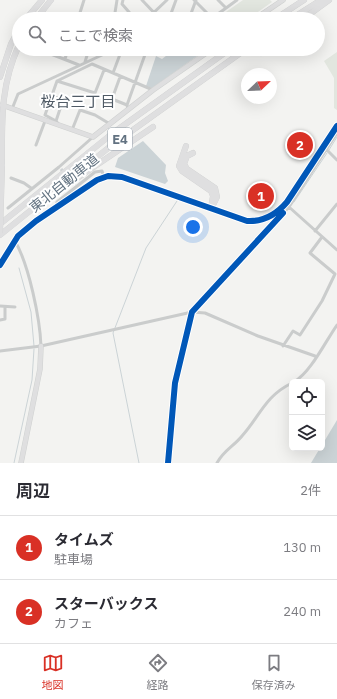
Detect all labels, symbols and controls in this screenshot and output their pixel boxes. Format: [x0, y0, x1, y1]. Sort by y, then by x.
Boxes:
search box [12, 12, 325, 56]
icon: search [26, 23, 48, 45]
text: ここで検索 [58, 26, 133, 45]
north arrow [241, 68, 277, 104]
district label: 桜台三丁目 [40, 92, 116, 111]
road number: E4 [108, 128, 132, 150]
pin: 2 [287, 130, 313, 160]
street label: 東北自動車道 [26, 150, 102, 216]
pin: 1 [248, 181, 274, 211]
your location [183, 217, 203, 237]
map controls [289, 379, 325, 451]
button: locate [289, 379, 325, 415]
button: layers [289, 415, 325, 451]
text: 周辺 [16, 480, 50, 502]
text: 2件 [300, 482, 321, 499]
text: タイムズ [54, 530, 114, 549]
text: 1 [25, 539, 33, 556]
text: 130 m [283, 539, 321, 556]
text: 駐車場 [54, 551, 93, 568]
text: スターバックス [54, 594, 158, 613]
text: 2 [25, 603, 33, 620]
text: 240 m [283, 603, 321, 620]
text: カフェ [54, 615, 93, 632]
tab: 地図 [42, 652, 64, 692]
tab: 経路 [147, 652, 169, 692]
tab: 保存済み [252, 652, 296, 692]

